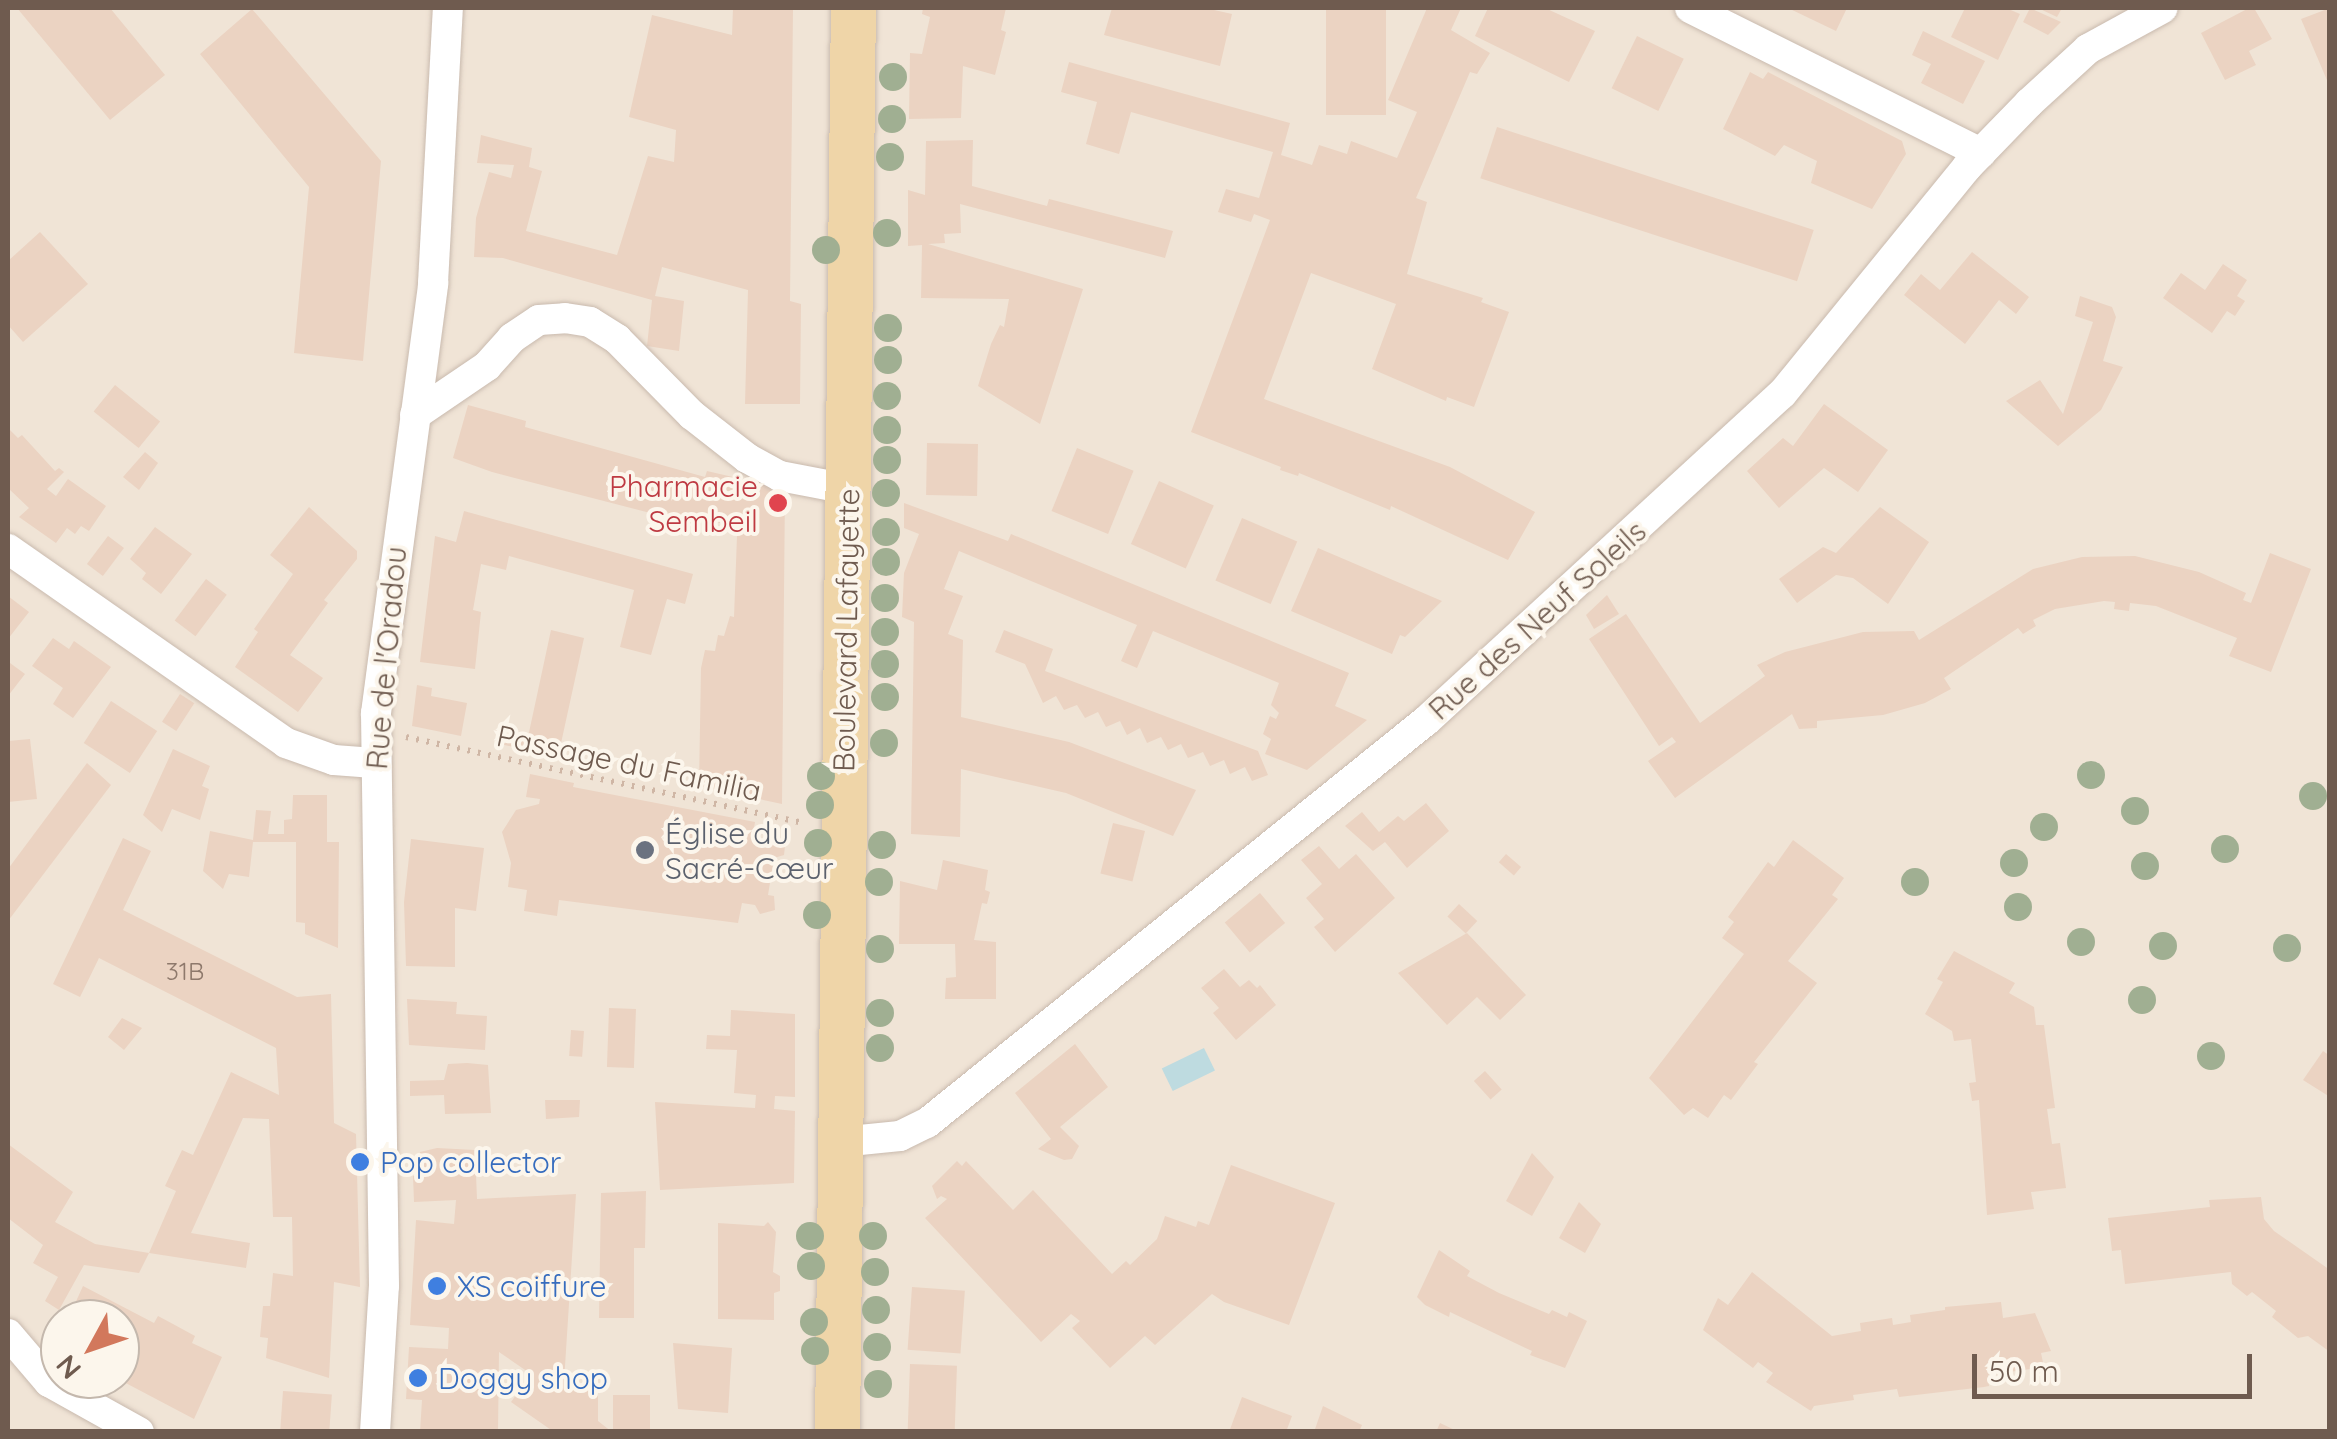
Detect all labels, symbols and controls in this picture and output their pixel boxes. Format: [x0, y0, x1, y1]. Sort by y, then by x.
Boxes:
place label: Pharmacie Sembeil [609, 468, 758, 538]
street label: Boulevard Lafayette [826, 488, 866, 772]
marker: Pharmacie Sembeil [767, 492, 789, 514]
street label: Rue des Neuf Soleils [1421, 513, 1653, 727]
street label: Rue de l'Oradou [358, 545, 414, 771]
street label: Passage du Familia [493, 717, 765, 809]
place label: Église du Sacré-Cœur [665, 815, 834, 886]
marker: Église du Sacré-Cœur [634, 839, 656, 861]
house number: 31B [166, 956, 204, 986]
place label: Pop collector [380, 1144, 561, 1180]
marker: Pop collector [349, 1151, 371, 1173]
place label: XS coiffure [457, 1268, 606, 1304]
marker: XS coiffure [426, 1275, 448, 1297]
north arrow [40, 1299, 140, 1399]
scale bar [1977, 1334, 2257, 1396]
text: N [48, 1348, 88, 1386]
text: 50 m [1989, 1352, 2059, 1390]
place label: Doggy shop [438, 1360, 608, 1396]
marker: Doggy shop [407, 1367, 429, 1389]

